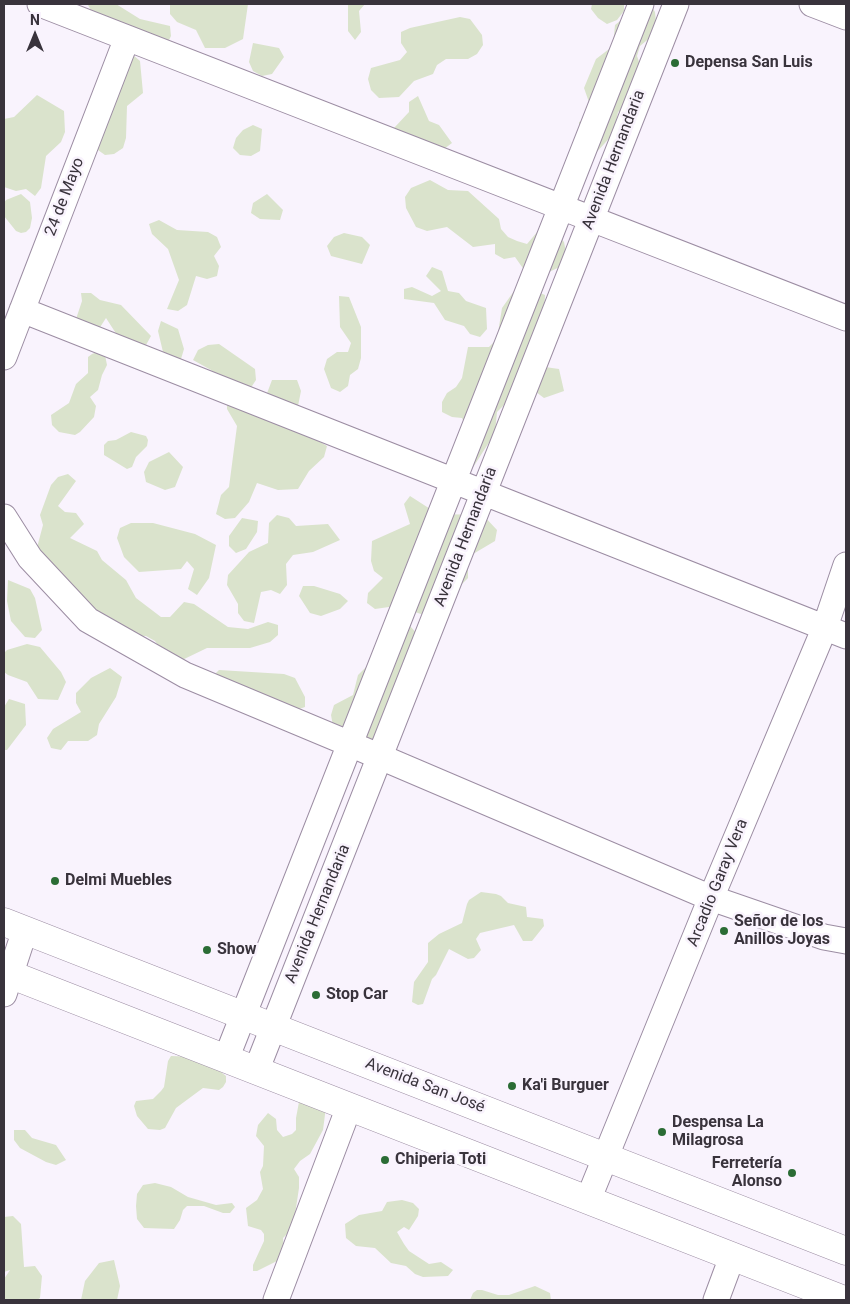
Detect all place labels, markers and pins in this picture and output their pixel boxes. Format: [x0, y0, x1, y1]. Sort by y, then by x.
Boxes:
place label: Depensa San Luis [685, 53, 813, 73]
marker: Depensa San Luis [669, 57, 681, 69]
place label: Delmi Muebles [65, 871, 172, 891]
marker: Delmi Muebles [49, 875, 61, 887]
place label: Señor de los Anillos Joyas [734, 912, 830, 950]
marker: Señor de los Anillos Joyas [718, 925, 730, 937]
place label: Show [217, 940, 257, 960]
marker: Show [201, 944, 213, 956]
place label: Stop Car [326, 985, 388, 1005]
marker: Stop Car [310, 989, 322, 1001]
place label: Ka'i Burguer [522, 1076, 609, 1096]
marker: Ka'i Burguer [506, 1080, 518, 1092]
place label: Despensa La Milagrosa [672, 1113, 764, 1151]
marker: Despensa La Milagrosa [656, 1126, 668, 1138]
place label: Chiperia Toti [395, 1150, 486, 1170]
marker: Chiperia Toti [379, 1154, 391, 1166]
place label: Ferretería Alonso [712, 1154, 782, 1192]
marker: Ferretería Alonso [786, 1167, 798, 1179]

